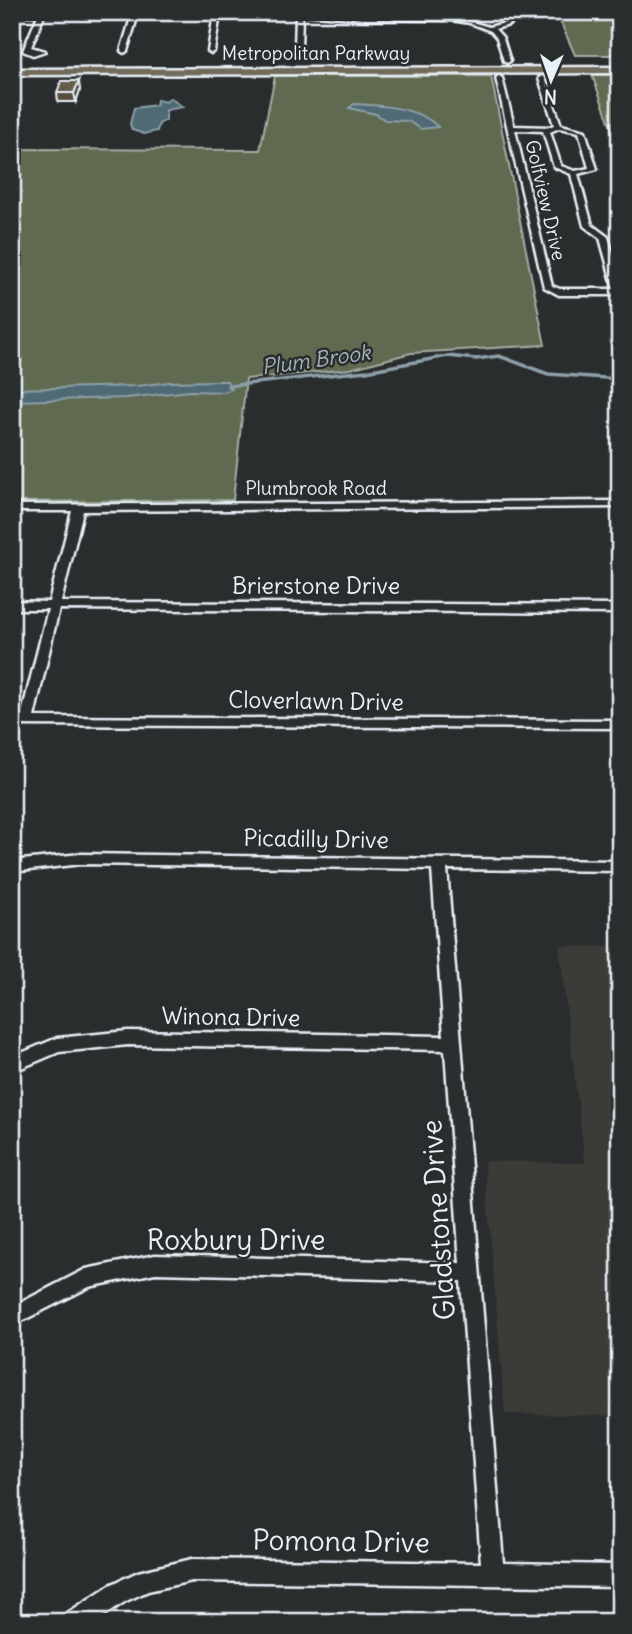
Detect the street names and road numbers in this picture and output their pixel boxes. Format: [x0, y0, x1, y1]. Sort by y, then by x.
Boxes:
street label: Metropolitan Parkway [222, 41, 410, 65]
street label: Golfview Drive [520, 137, 572, 263]
street label: Plumbrook Road [245, 476, 387, 500]
street label: Brierstone Drive [232, 571, 400, 600]
street label: Cloverlawn Drive [228, 684, 404, 717]
street label: Picadilly Drive [243, 823, 389, 854]
street label: Winona Drive [161, 1001, 301, 1032]
street label: Gladstone Drive [413, 1119, 463, 1321]
street label: Roxbury Drive [147, 1222, 325, 1258]
street label: Pomona Drive [252, 1521, 430, 1561]

